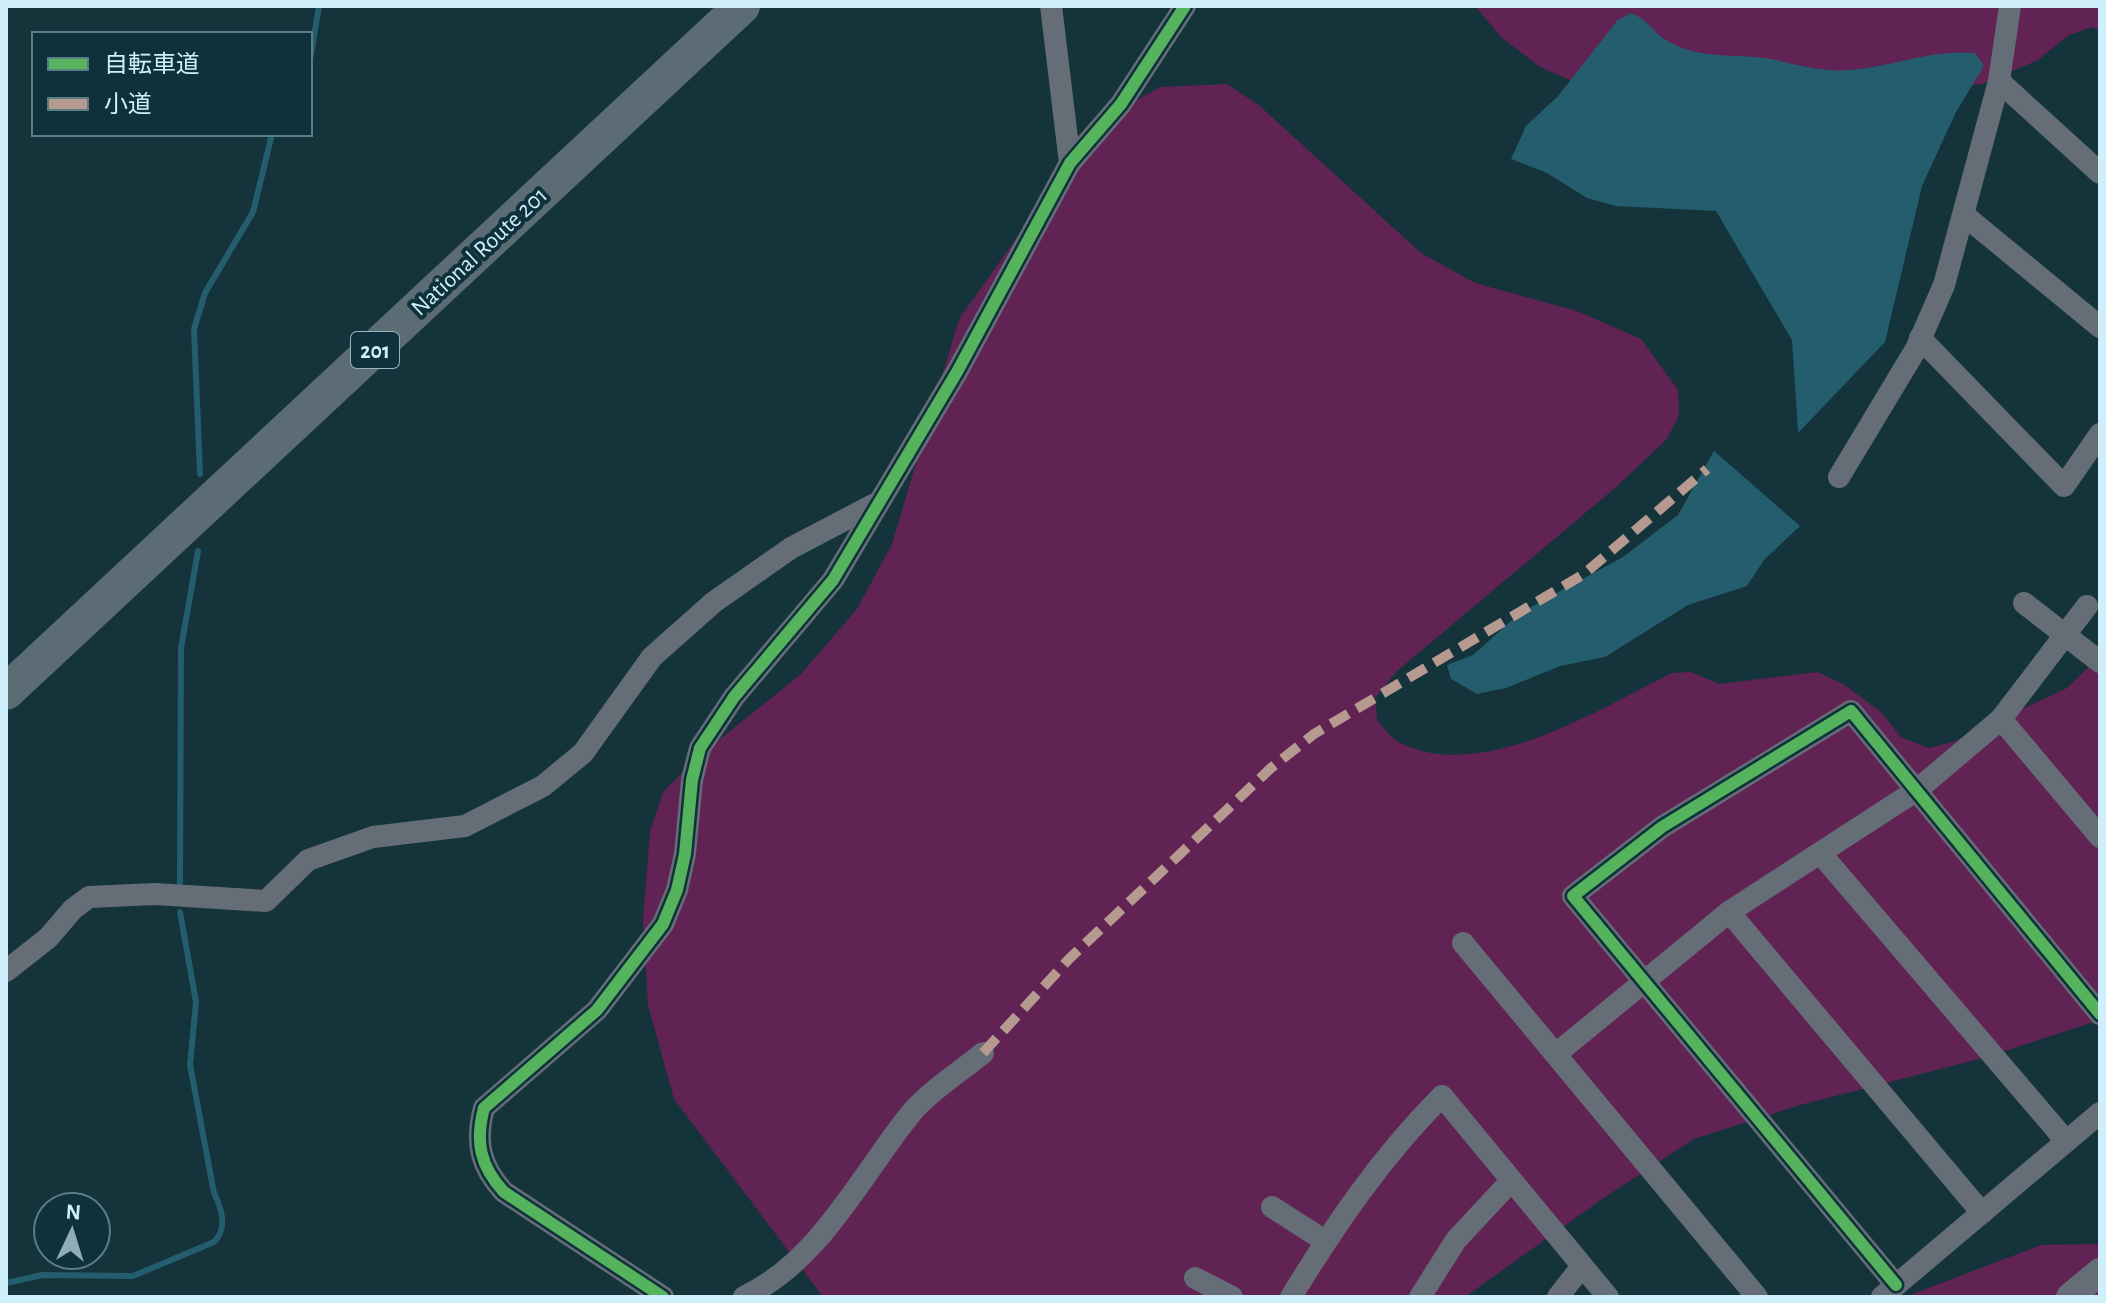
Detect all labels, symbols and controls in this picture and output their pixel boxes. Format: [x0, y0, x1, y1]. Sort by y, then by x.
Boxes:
legend [32, 32, 312, 136]
text: 自転車道 [104, 51, 200, 77]
text: 小道 [104, 91, 152, 117]
street label: National Route 201 [407, 183, 552, 321]
road number: 201 [351, 332, 399, 368]
north arrow [32, 1191, 112, 1271]
text: N [65, 1201, 82, 1224]

